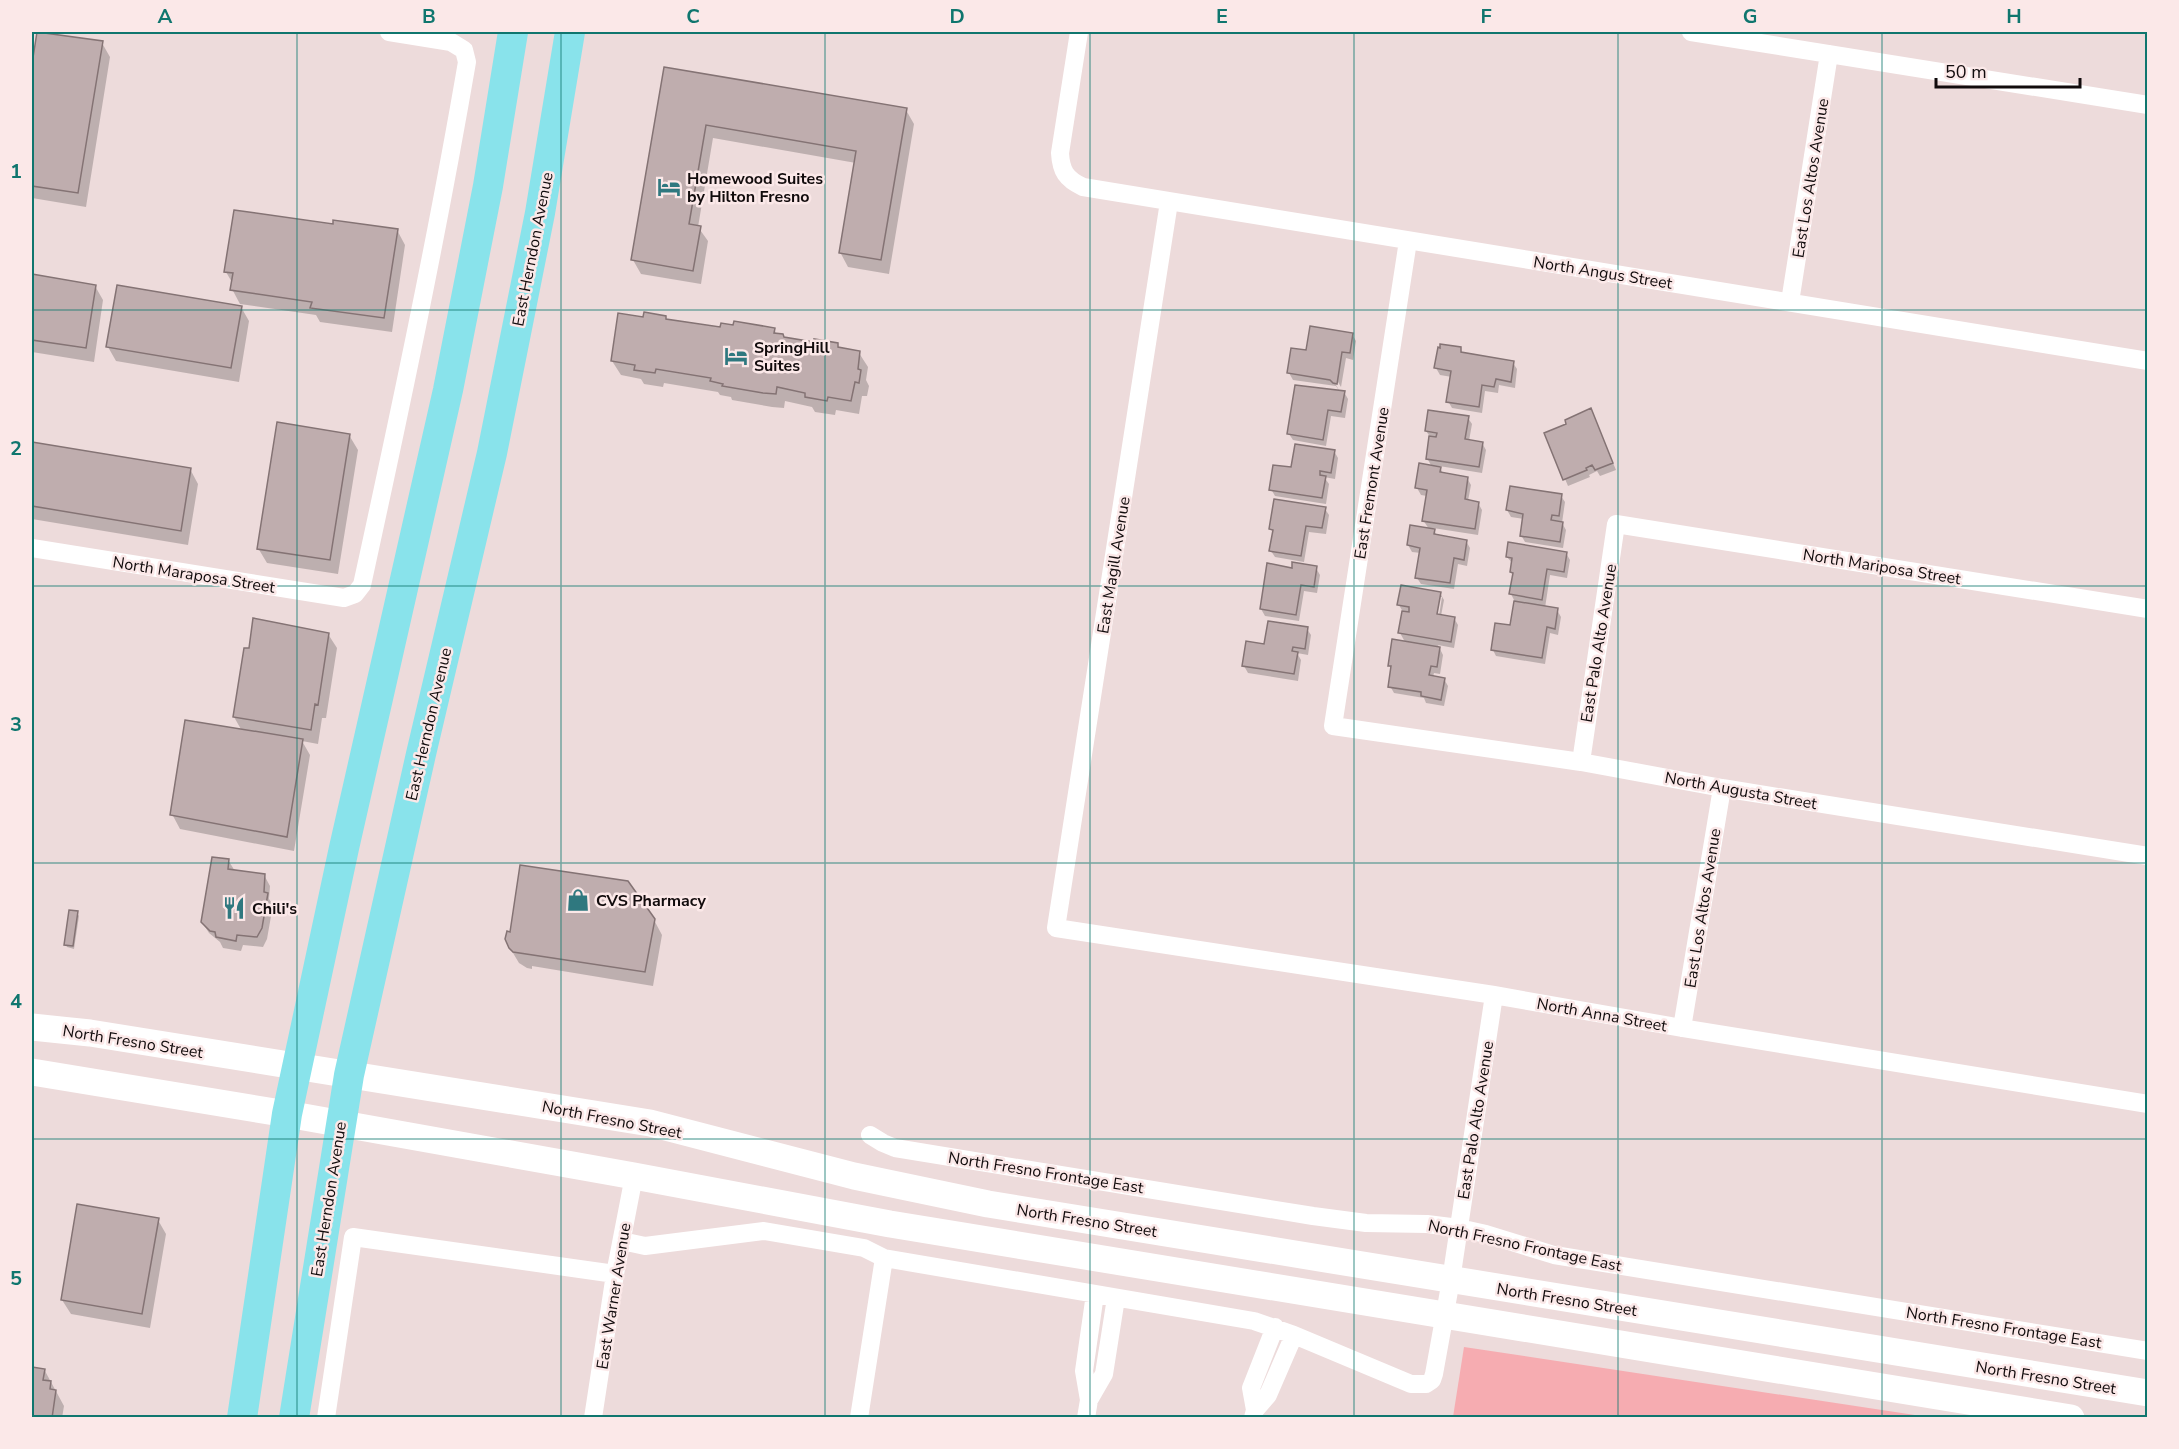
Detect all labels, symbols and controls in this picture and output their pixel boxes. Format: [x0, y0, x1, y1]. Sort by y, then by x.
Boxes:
text: A [158, 3, 173, 30]
text: B [422, 3, 436, 30]
text: C [686, 3, 700, 30]
text: D [949, 3, 965, 30]
text: E [1216, 3, 1228, 30]
text: F [1480, 3, 1492, 30]
text: G [1743, 3, 1757, 30]
text: H [2006, 3, 2022, 30]
scale bar [1936, 51, 2080, 89]
text: 50 m [1945, 60, 1987, 84]
street label: East Los Altos Avenue [1788, 97, 1834, 260]
text: 1 [10, 158, 22, 185]
place label: Homewood Suites by Hilton Fresno [687, 168, 823, 208]
street label: East Herndon Avenue [507, 170, 559, 328]
hotel icon: Homewood Suites by Hilton Fresno [656, 174, 682, 200]
street label: North Angus Street [1532, 251, 1674, 295]
place label: SpringHill Suites [754, 337, 830, 377]
hotel icon: SpringHill Suites [723, 343, 749, 369]
street label: East Fremont Avenue [1349, 406, 1395, 561]
text: 2 [10, 435, 22, 462]
street label: East Magill Avenue [1092, 495, 1136, 635]
street label: North Mariposa Street [1801, 544, 1963, 590]
street label: North Maraposa Street [111, 551, 277, 599]
street label: East Palo Alto Avenue [1576, 562, 1622, 724]
street label: East Herndon Avenue [401, 646, 457, 803]
text: 3 [10, 711, 22, 738]
street label: North Augusta Street [1663, 767, 1819, 815]
street label: East Los Altos Avenue [1680, 827, 1726, 990]
shop icon: CVS Pharmacy [565, 887, 591, 913]
place label: CVS Pharmacy [596, 890, 706, 912]
restaurant icon: Chili's [221, 895, 247, 921]
place label: Chili's [252, 898, 297, 920]
text: 4 [10, 988, 22, 1015]
street label: North Anna Street [1535, 993, 1669, 1037]
street label: North Fresno Street [61, 1020, 205, 1064]
street label: East Palo Alto Avenue [1453, 1039, 1499, 1201]
street label: North Fresno Street [540, 1096, 684, 1144]
street label: East Herndon Avenue [306, 1120, 352, 1278]
street label: North Fresno Frontage East [947, 1147, 1145, 1199]
street label: North Fresno Street [1015, 1199, 1159, 1243]
street label: North Fresno Frontage East [1426, 1215, 1624, 1277]
street label: East Warner Avenue [592, 1221, 636, 1371]
text: 5 [10, 1265, 22, 1292]
street label: North Fresno Street [1495, 1278, 1639, 1322]
street label: North Fresno Frontage East [1905, 1302, 2103, 1354]
street label: North Fresno Street [1974, 1356, 2118, 1400]

